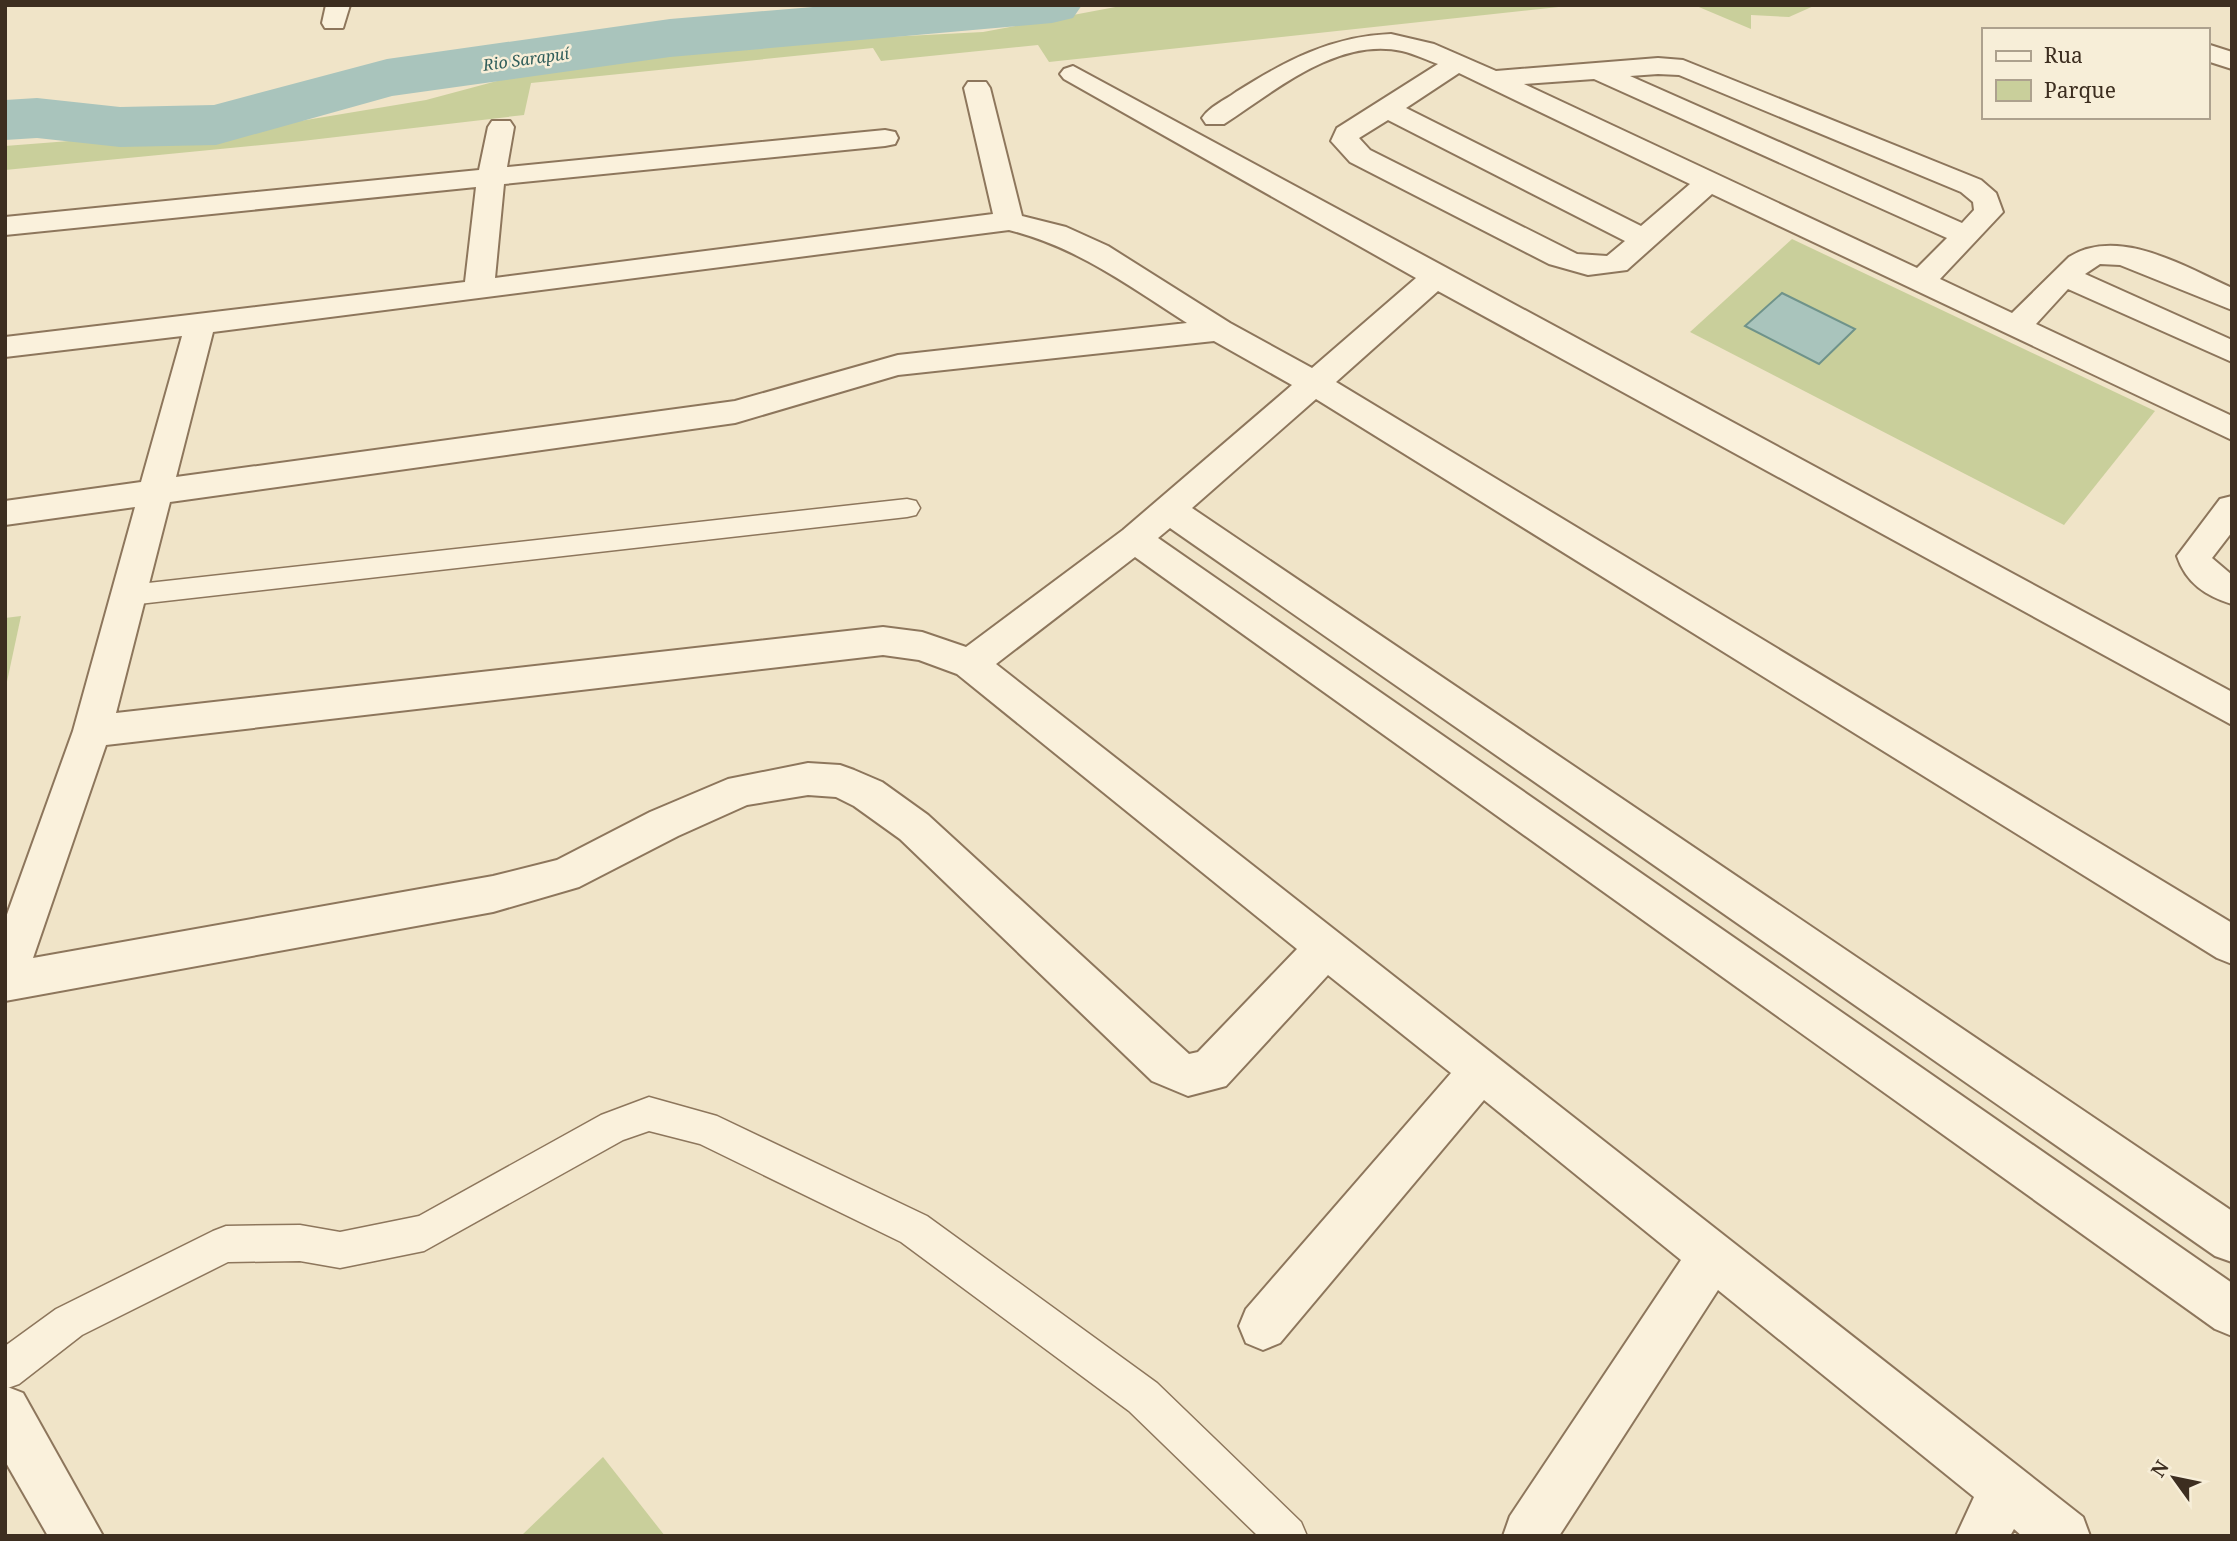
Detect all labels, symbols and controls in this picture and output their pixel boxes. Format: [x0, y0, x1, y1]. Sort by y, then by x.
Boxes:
legend [1982, 28, 2209, 119]
text: Rua [2044, 41, 2083, 69]
water label: Rio Sarapuí [480, 42, 573, 76]
text: Parque [2044, 76, 2116, 104]
north arrow [2139, 1443, 2209, 1513]
text: N [2145, 1455, 2175, 1482]

